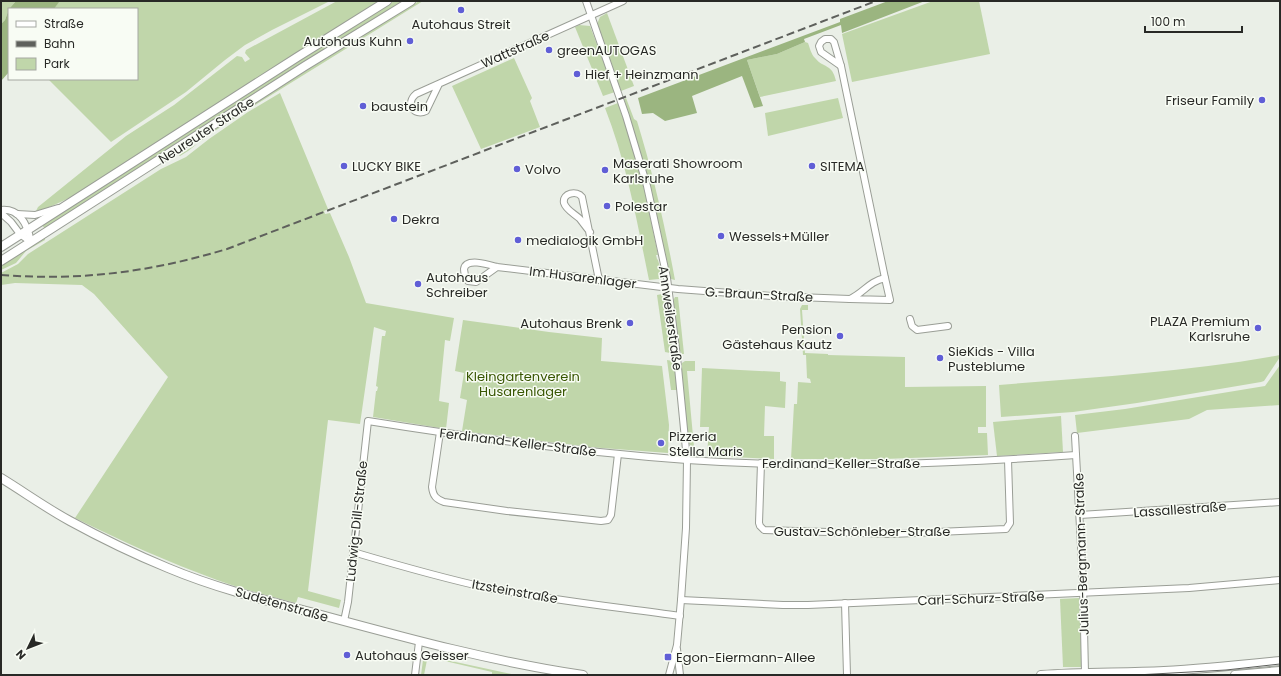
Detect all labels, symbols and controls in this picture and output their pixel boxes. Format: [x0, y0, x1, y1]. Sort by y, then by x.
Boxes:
marker: Autohaus Streit [456, 5, 466, 15]
legend [8, 8, 138, 80]
scale bar [1145, 8, 1242, 34]
text: 100 m [1151, 13, 1185, 30]
text: Straße [44, 15, 84, 32]
place label: Autohaus Streit [411, 15, 511, 34]
street label: Wattstraße [478, 26, 552, 73]
place label: Autohaus Kuhn [303, 32, 402, 51]
text: Bahn [44, 35, 75, 52]
marker: Autohaus Kuhn [405, 36, 415, 46]
place label: greenAUTOGAS [557, 41, 656, 60]
marker: greenAUTOGAS [544, 45, 554, 55]
text: Park [44, 55, 71, 72]
place label: Hief + Heinzmann [585, 65, 699, 84]
marker: Hief + Heinzmann [572, 69, 582, 79]
place label: Friseur Family [1165, 91, 1255, 110]
street label: Neureuter Straße [155, 92, 258, 169]
marker: Friseur Family [1257, 95, 1267, 105]
place label: baustein [371, 97, 428, 116]
marker: baustein [358, 101, 368, 111]
place label: Maserati Showroom Karlsruhe [613, 154, 743, 188]
place label: LUCKY BIKE [352, 157, 421, 176]
place label: SITEMA [820, 157, 865, 176]
place label: Volvo [525, 160, 561, 179]
marker: LUCKY BIKE [339, 161, 349, 171]
marker: SITEMA [807, 161, 817, 171]
marker: Volvo [512, 164, 522, 174]
marker: Maserati Showroom Karlsruhe [600, 165, 610, 175]
place label: Polestar [615, 197, 667, 216]
marker: Polestar [602, 201, 612, 211]
place label: Dekra [402, 210, 440, 229]
marker: Dekra [389, 214, 399, 224]
place label: Wessels+Müller [729, 227, 829, 246]
place label: medialogik GmbH [526, 231, 643, 250]
marker: Wessels+Müller [716, 231, 726, 241]
marker: medialogik GmbH [513, 235, 523, 245]
street label: Im Husarenlager [528, 261, 638, 294]
street label: Annweilerstraße [654, 265, 687, 372]
place label: Autohaus Schreiber [426, 268, 489, 302]
marker: Autohaus Schreiber [413, 279, 423, 289]
street label: G.-Braun-Straße [704, 282, 814, 307]
place label: PLAZA Premium Karlsruhe [1150, 312, 1250, 346]
place label: Autohaus Brenk [520, 314, 622, 333]
marker: Autohaus Brenk [625, 318, 635, 328]
place label: Pension Gästehaus Kautz [722, 320, 832, 354]
marker: PLAZA Premium Karlsruhe [1253, 323, 1263, 333]
marker: Pension Gästehaus Kautz [835, 331, 845, 341]
place label: SieKids - Villa Pusteblume [948, 342, 1035, 376]
marker: SieKids - Villa Pusteblume [935, 353, 945, 363]
park label: Kleingartenverein Husarenlager [466, 367, 580, 401]
street label: Ferdinand-Keller-Straße [438, 423, 598, 462]
place label: Pizzeria Stella Maris [669, 427, 743, 461]
marker: Pizzeria Stella Maris [656, 438, 666, 448]
street label: Ferdinand-Keller-Straße [762, 454, 920, 473]
street label: Ludwig-Dill-Straße [341, 460, 372, 582]
street label: Julius-Bergmann-Straße [1069, 472, 1094, 635]
street label: Lassallestraße [1133, 497, 1227, 522]
street label: Gustav-Schönleber-Straße [774, 522, 950, 541]
street label: Itzsteinstraße [470, 575, 559, 608]
street label: Sudetenstraße [233, 582, 331, 627]
street label: Carl-Schurz-Straße [917, 587, 1045, 610]
north arrow [8, 628, 48, 668]
text: N [12, 646, 29, 663]
place label: Autohaus Geisser [355, 646, 469, 665]
place label: Egon-Eiermann-Allee [676, 648, 815, 667]
marker: Autohaus Geisser [342, 650, 352, 660]
marker: Egon-Eiermann-Allee [663, 652, 673, 662]

